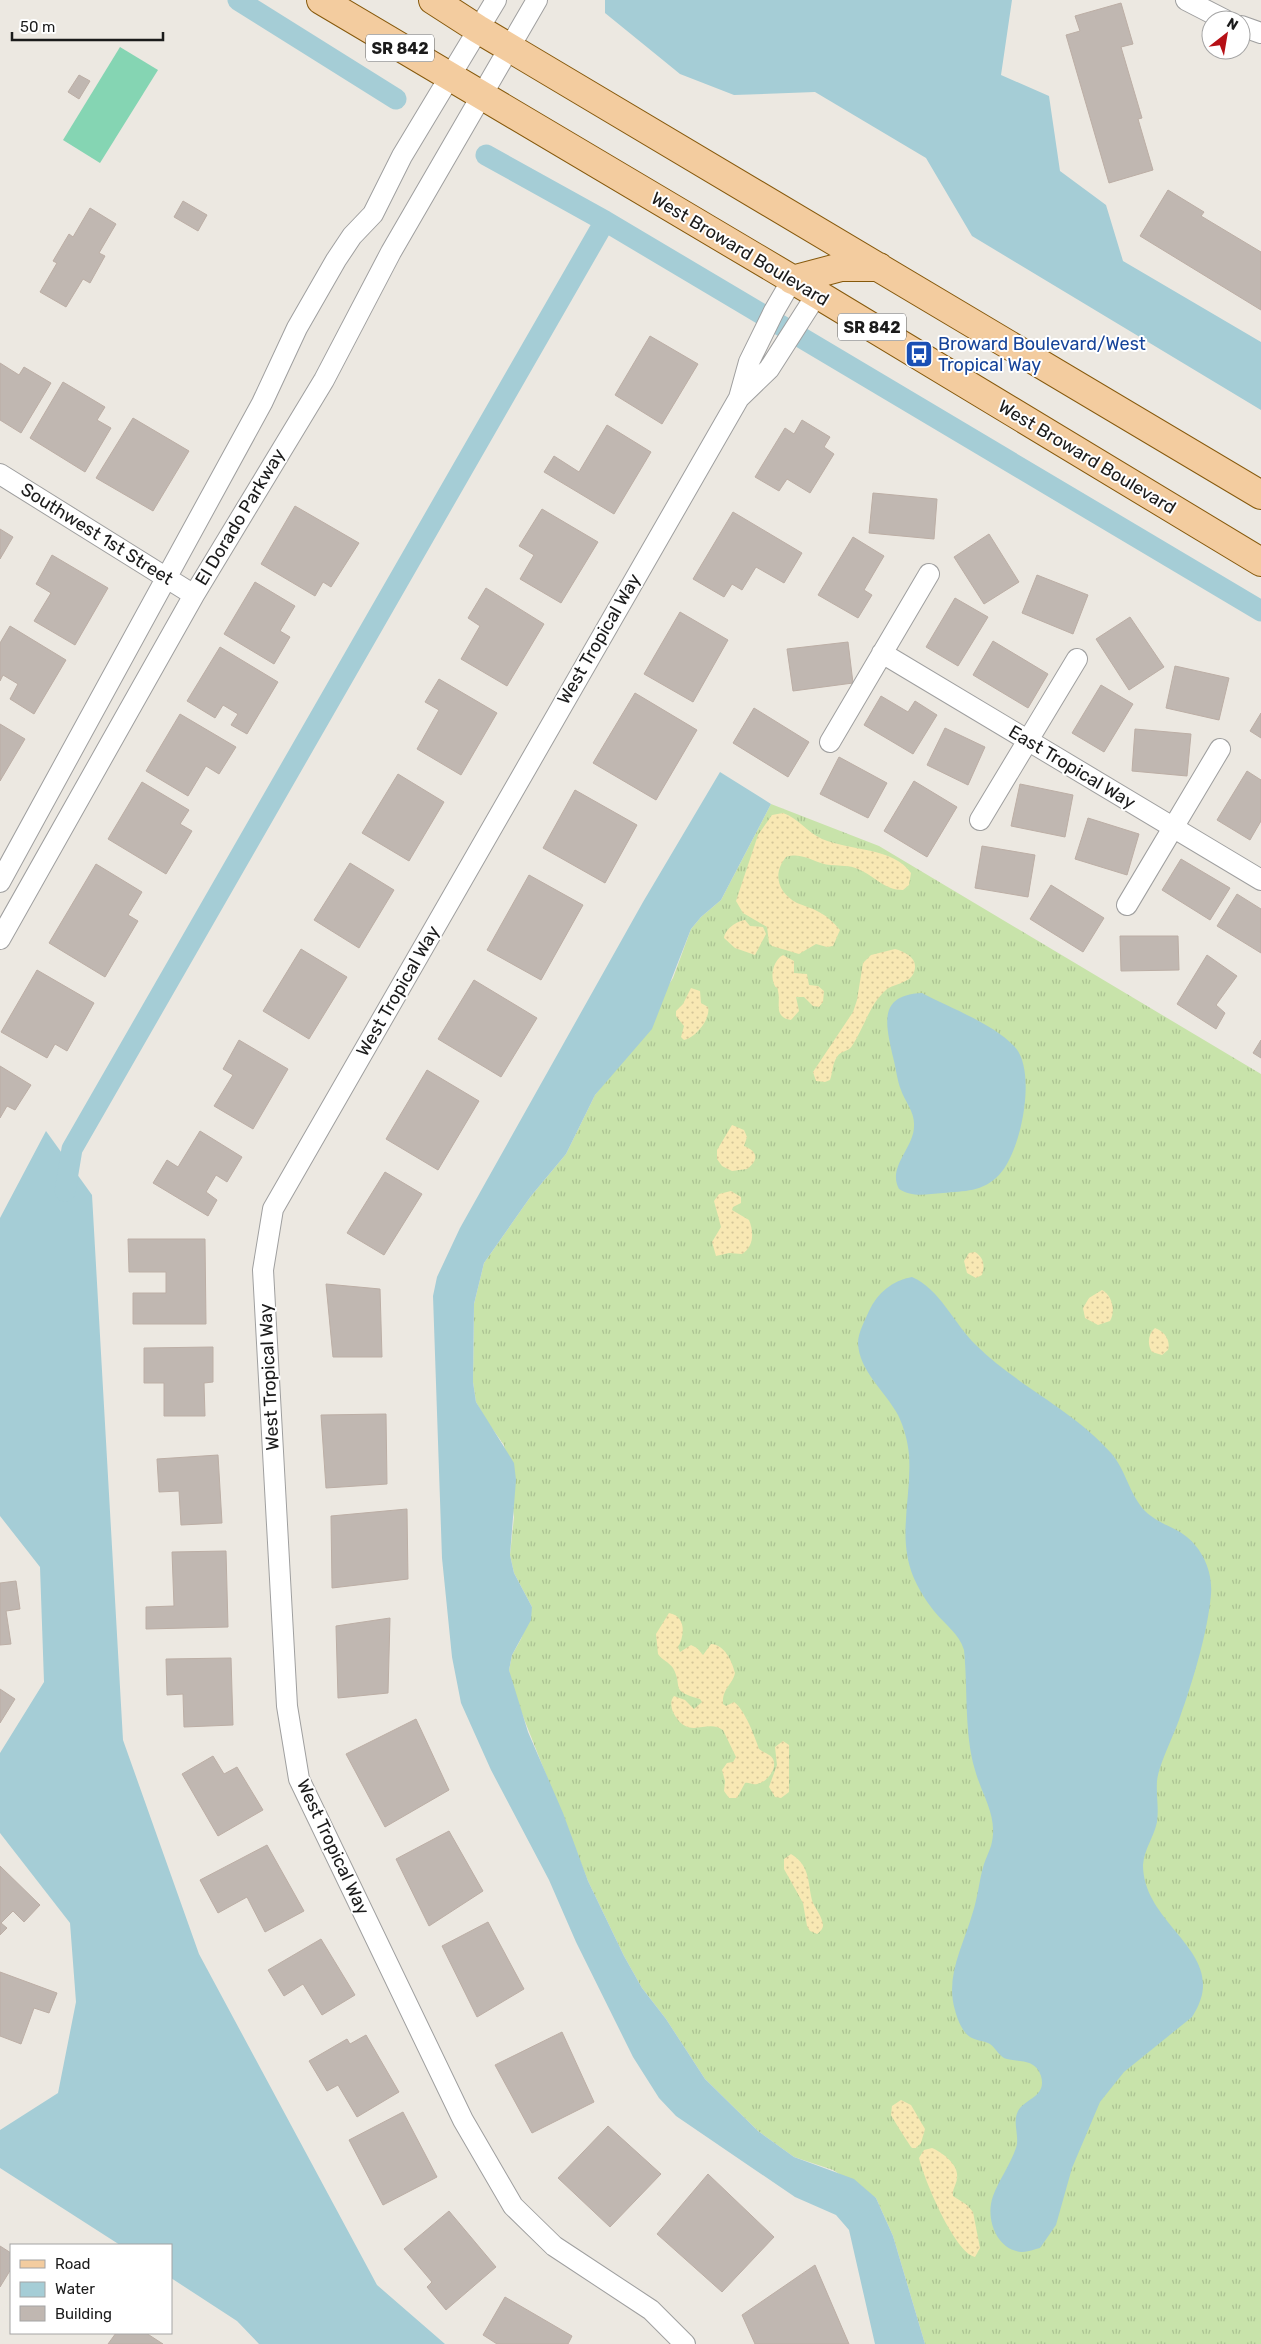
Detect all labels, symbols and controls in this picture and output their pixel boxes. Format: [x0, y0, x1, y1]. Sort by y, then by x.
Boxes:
scale bar [12, 10, 164, 42]
north arrow [1201, 10, 1251, 60]
text: N [1224, 14, 1241, 34]
text: 50 m [20, 18, 55, 36]
road number: SR 842 [366, 34, 434, 62]
street label: West Broward Boulevard [647, 187, 833, 311]
road number: SR 842 [838, 314, 906, 341]
place label: Broward Boulevard/West Tropical Way [938, 333, 1146, 376]
bus stop icon: Broward Boulevard/West Tropical Way [904, 339, 934, 369]
street label: West Broward Boulevard [994, 395, 1180, 519]
street label: El Dorado Parkway [190, 445, 290, 589]
street label: Southwest 1st Street [17, 478, 177, 590]
street label: West Tropical Way [553, 570, 645, 708]
street label: East Tropical Way [1005, 720, 1139, 814]
street label: West Tropical Way [352, 922, 444, 1060]
street label: West Tropical Way [254, 1303, 284, 1451]
street label: West Tropical Way [292, 1776, 374, 1918]
legend [10, 2244, 172, 2334]
text: Road [55, 2255, 91, 2273]
text: Water [55, 2280, 95, 2298]
text: Building [55, 2305, 112, 2323]

